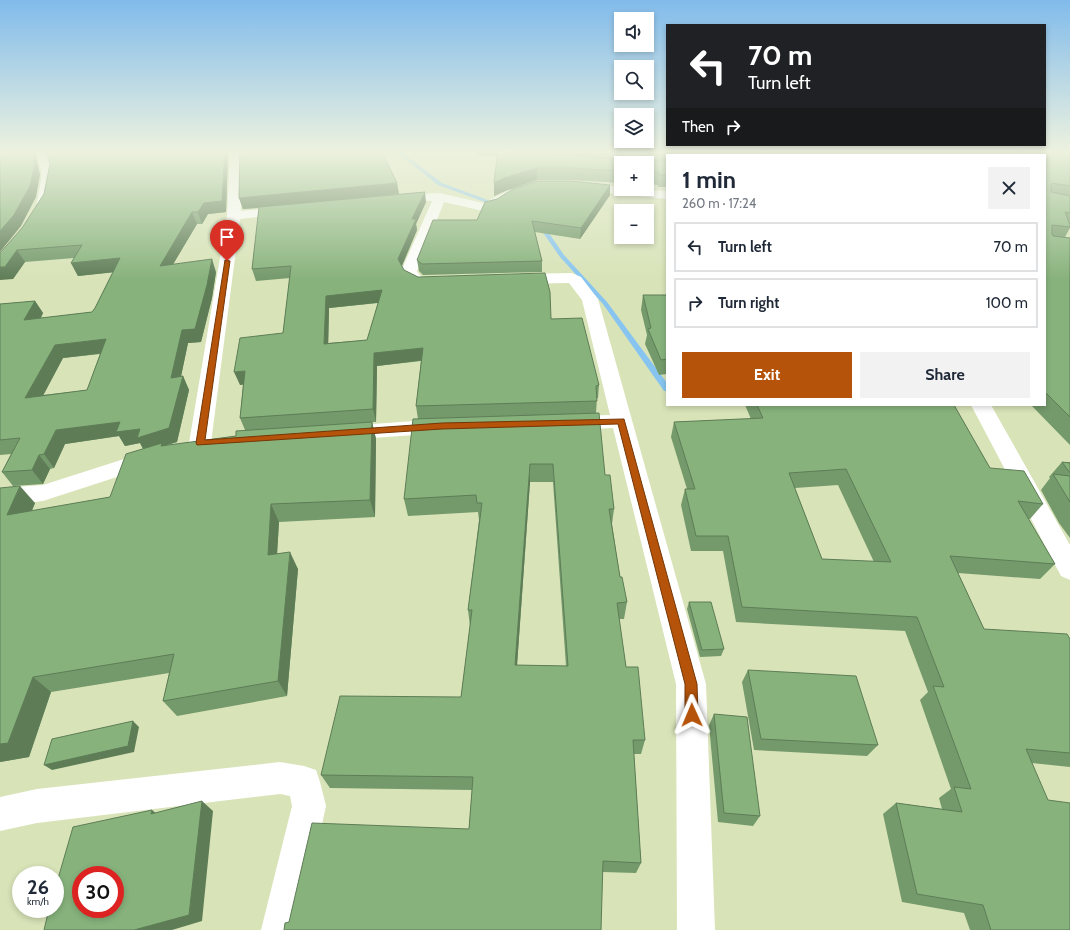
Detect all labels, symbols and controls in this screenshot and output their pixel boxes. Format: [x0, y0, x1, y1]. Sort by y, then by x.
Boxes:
map controls [614, 12, 654, 244]
button: sound [614, 12, 654, 52]
text: 70 m [748, 38, 812, 72]
icon: left [682, 40, 734, 92]
button: search [614, 60, 654, 100]
text: Turn left [748, 72, 811, 94]
button: layers [614, 108, 654, 148]
icon: right [722, 116, 744, 138]
text: Then [682, 118, 714, 136]
button: + [614, 156, 654, 196]
text: 1 min [682, 165, 736, 194]
button: close [988, 167, 1030, 209]
text: 260 m · 17:24 [682, 195, 756, 211]
button: − [614, 204, 654, 244]
pin [210, 220, 244, 261]
icon: arrive [216, 226, 238, 248]
icon: left [684, 236, 706, 258]
text: Turn left [718, 238, 772, 256]
text: 70 m [994, 238, 1028, 256]
icon: right [684, 292, 706, 314]
text: Turn right [718, 294, 779, 312]
text: 100 m [986, 294, 1028, 312]
button: Exit [682, 352, 852, 398]
button: Share [860, 352, 1030, 398]
position arrow [671, 694, 713, 736]
speed limit sign: 30 [72, 866, 124, 918]
text: 26 [27, 875, 49, 899]
text: km/h [27, 895, 49, 908]

